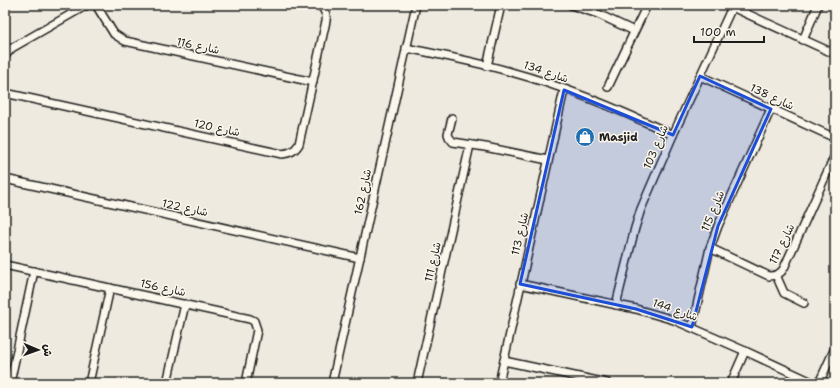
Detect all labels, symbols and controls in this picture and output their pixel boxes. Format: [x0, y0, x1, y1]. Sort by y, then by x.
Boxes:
scale bar [694, 18, 764, 44]
text: 100 m [700, 24, 736, 40]
street label: شارع 116 [175, 34, 221, 59]
street label: شارع 134 [521, 57, 570, 88]
street label: شارع 138 [747, 80, 796, 115]
street label: شارع 120 [192, 116, 241, 141]
street label: شارع 103 [640, 123, 673, 172]
shop icon: Masjid [574, 126, 596, 148]
place label: Masjid [599, 130, 638, 145]
street label: شارع 162 [351, 168, 376, 217]
street label: شارع 115 [698, 188, 729, 234]
street label: شارع 122 [161, 196, 209, 221]
street label: شارع 113 [508, 211, 533, 257]
street label: شارع 117 [766, 221, 799, 267]
street label: شارع 111 [421, 241, 446, 284]
street label: شارع 156 [139, 276, 187, 301]
street label: شارع 144 [650, 295, 700, 326]
north arrow [18, 330, 58, 370]
text: ش [40, 344, 55, 357]

